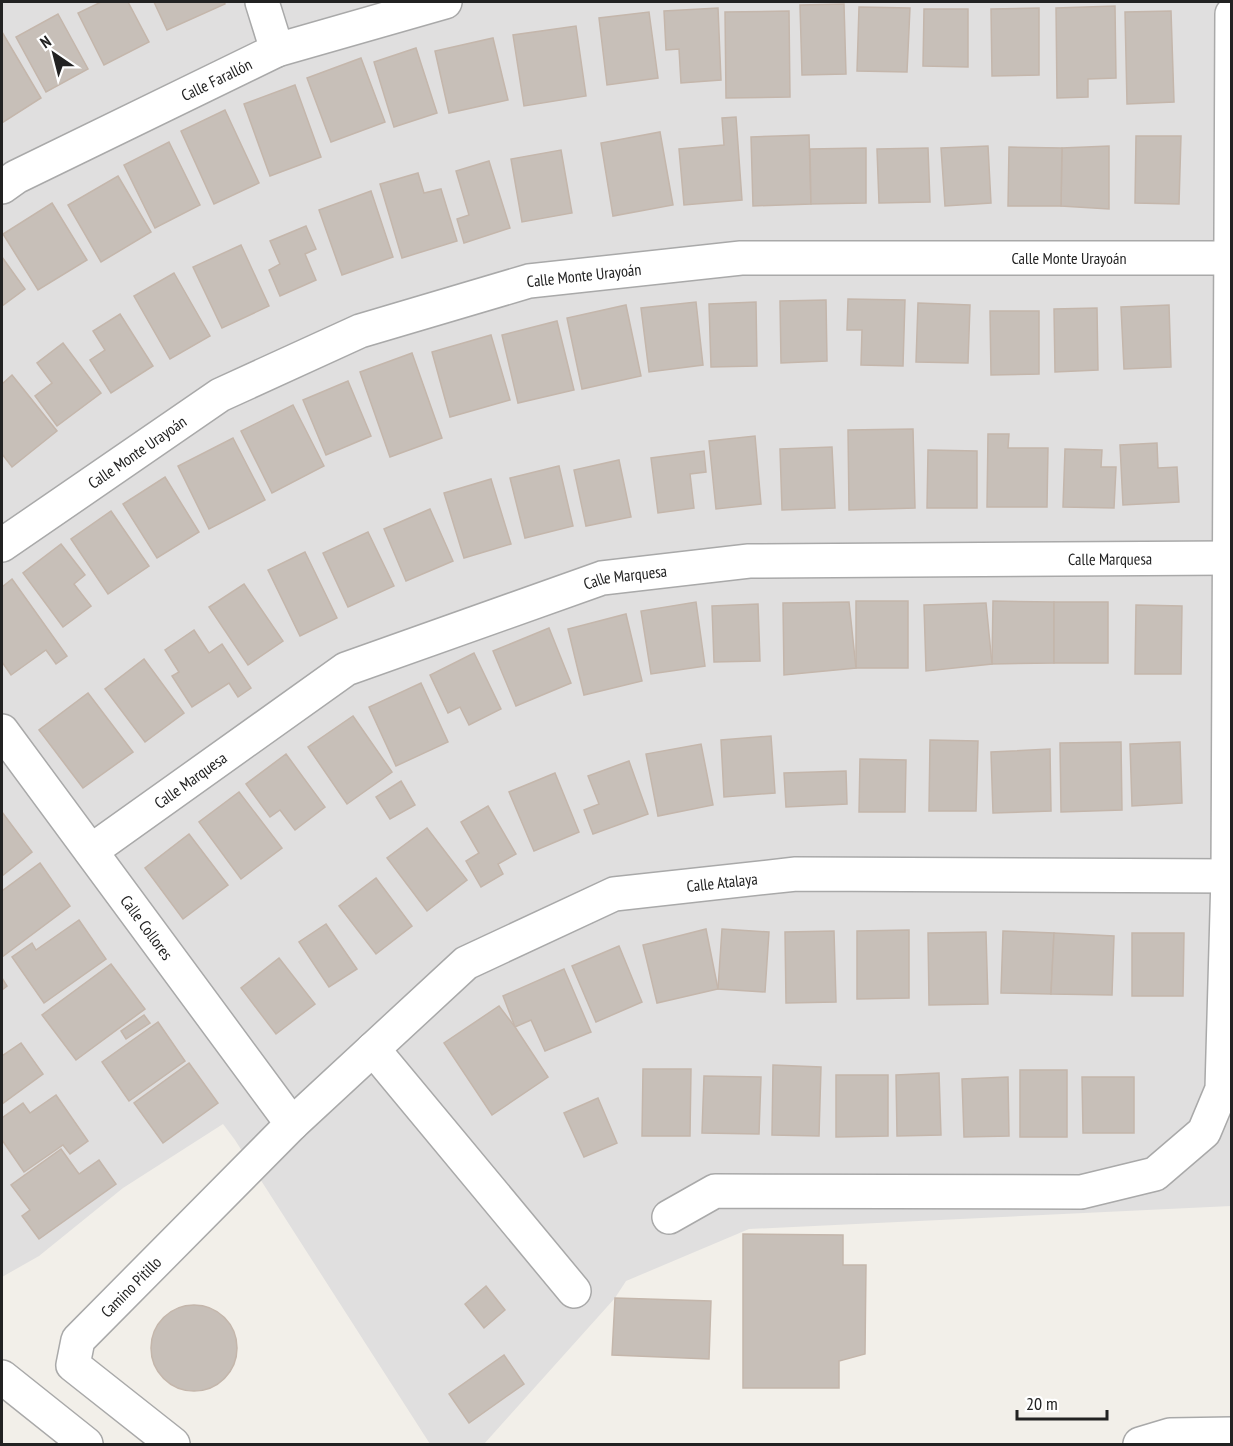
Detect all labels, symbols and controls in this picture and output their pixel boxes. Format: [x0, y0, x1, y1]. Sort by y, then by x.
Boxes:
north arrow [24, 24, 84, 84]
text: N [36, 31, 55, 52]
street label: Calle Farallón [178, 54, 255, 105]
street label: Calle Monte Urayoán [1011, 248, 1126, 268]
street label: Calle Monte Urayoán [526, 259, 642, 291]
street label: Calle Monte Urayoán [84, 411, 190, 493]
street label: Calle Marquesa [1068, 548, 1152, 569]
street label: Calle Marquesa [581, 561, 668, 594]
street label: Calle Marquesa [150, 747, 230, 813]
street label: Calle Atalaya [685, 868, 759, 896]
street label: Calle Collores [116, 891, 177, 964]
street label: Camino Pitillo [96, 1252, 165, 1321]
scale bar [1017, 1383, 1107, 1421]
text: 20 m [1026, 1392, 1058, 1415]

